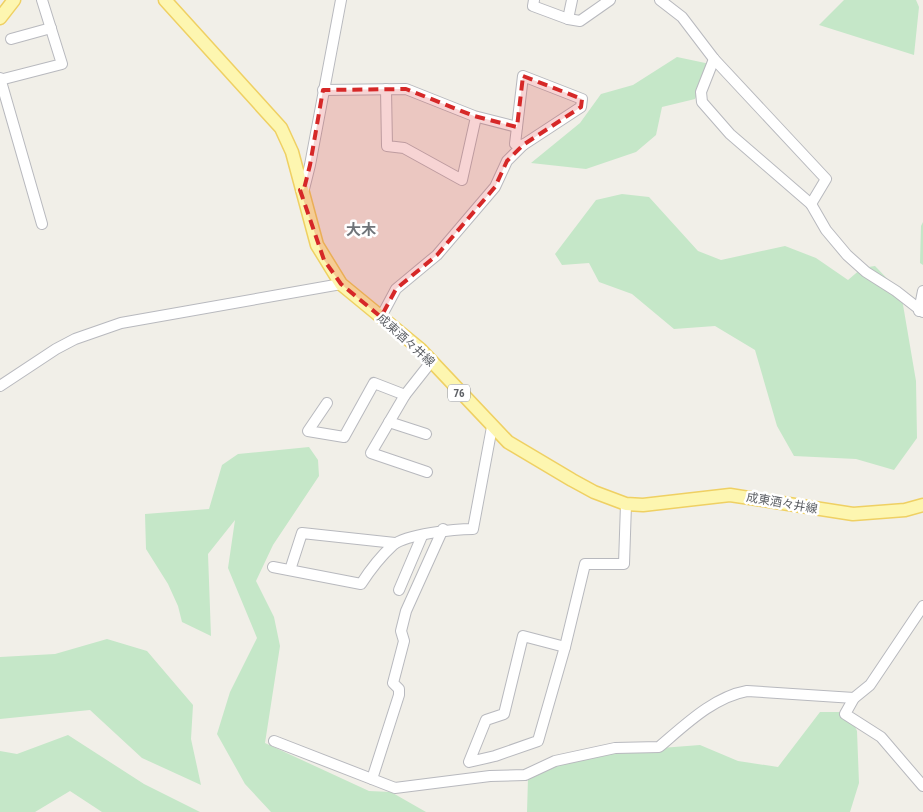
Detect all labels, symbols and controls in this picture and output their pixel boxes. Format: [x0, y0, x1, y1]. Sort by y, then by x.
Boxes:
district label: 大木 [346, 221, 376, 239]
street label: 成東酒々井線 [375, 311, 437, 369]
road number: 76 [448, 384, 470, 402]
street label: 成東酒々井線 [745, 490, 819, 516]

